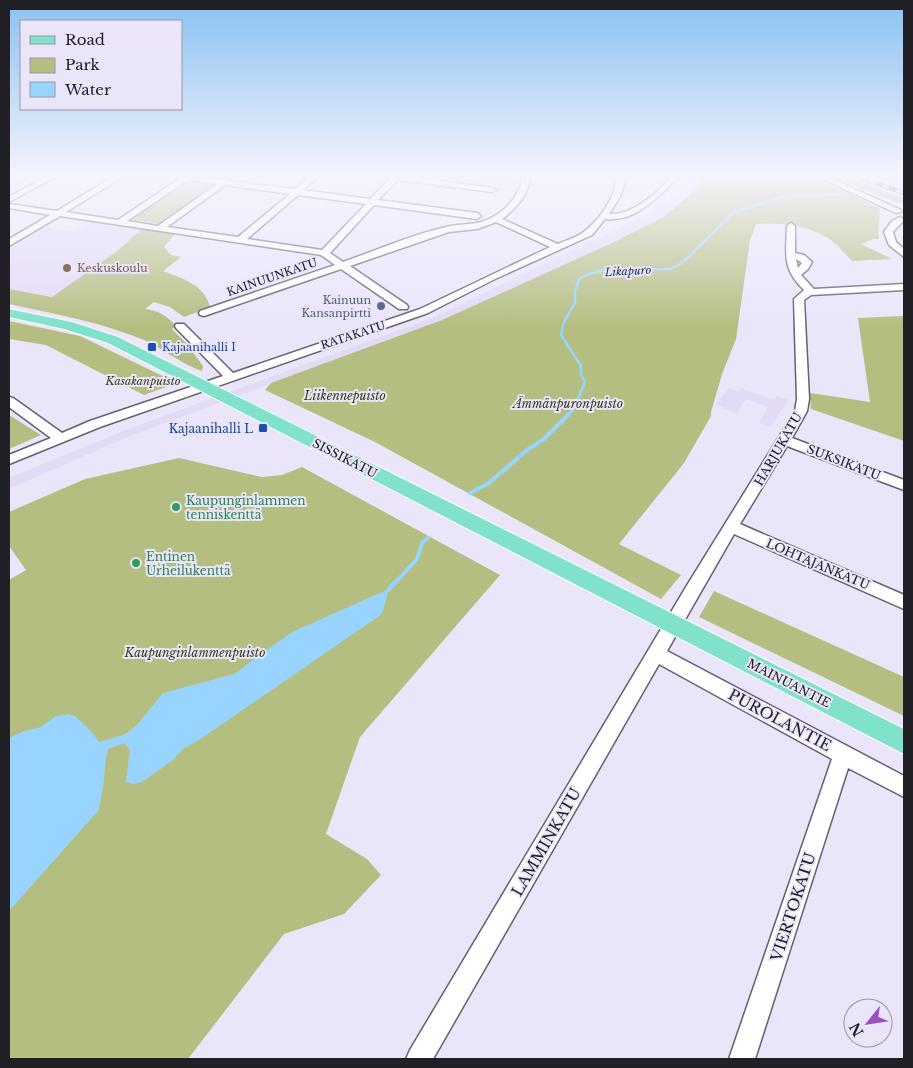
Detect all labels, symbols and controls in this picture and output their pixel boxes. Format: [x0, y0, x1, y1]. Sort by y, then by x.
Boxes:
legend [20, 20, 182, 110]
text: Road [65, 30, 105, 49]
text: Park [65, 55, 101, 74]
text: Water [64, 80, 112, 99]
street label: KAINUUNKATU [225, 255, 320, 299]
place label: Keskuskoulu [77, 261, 148, 275]
marker: Keskuskoulu [61, 262, 73, 274]
water label: Likapuro [603, 263, 652, 279]
place label: Kainuun Kansanpirtti [302, 293, 371, 320]
marker: Kainuun Kansanpirtti [375, 300, 387, 312]
street label: RATAKATU [319, 318, 388, 352]
place label: Kajaanihalli I [162, 340, 236, 354]
marker: Kajaanihalli I [146, 341, 158, 353]
park label: Kasakanpuisto [105, 374, 181, 388]
park label: Liikennepuisto [303, 388, 386, 403]
park label: Ämmänpuronpuisto [511, 395, 623, 411]
street label: HARJUKATU [751, 409, 805, 489]
place label: Kajaanihalli L [169, 421, 253, 436]
marker: Kajaanihalli L [257, 422, 269, 434]
street label: SISSIKATU [310, 435, 380, 481]
street label: SUKSIKATU [805, 441, 883, 483]
place label: Kaupunginlammen tenniskenttä [186, 493, 306, 522]
marker: Kaupunginlammen tenniskenttä [170, 501, 182, 513]
street label: LOHTAJANKATU [764, 535, 872, 593]
place label: Entinen Urheilukenttä [146, 549, 231, 578]
marker: Entinen Urheilukenttä [130, 557, 142, 569]
park label: Kaupunginlammenpuisto [123, 645, 266, 660]
street label: MAINUANTIE [745, 656, 833, 711]
street label: PUROLANTIE [725, 685, 835, 755]
street label: LAMMINKATU [507, 784, 585, 900]
street label: VIERTOKATU [766, 850, 820, 965]
north arrow [843, 998, 893, 1048]
text: N [846, 1019, 868, 1040]

